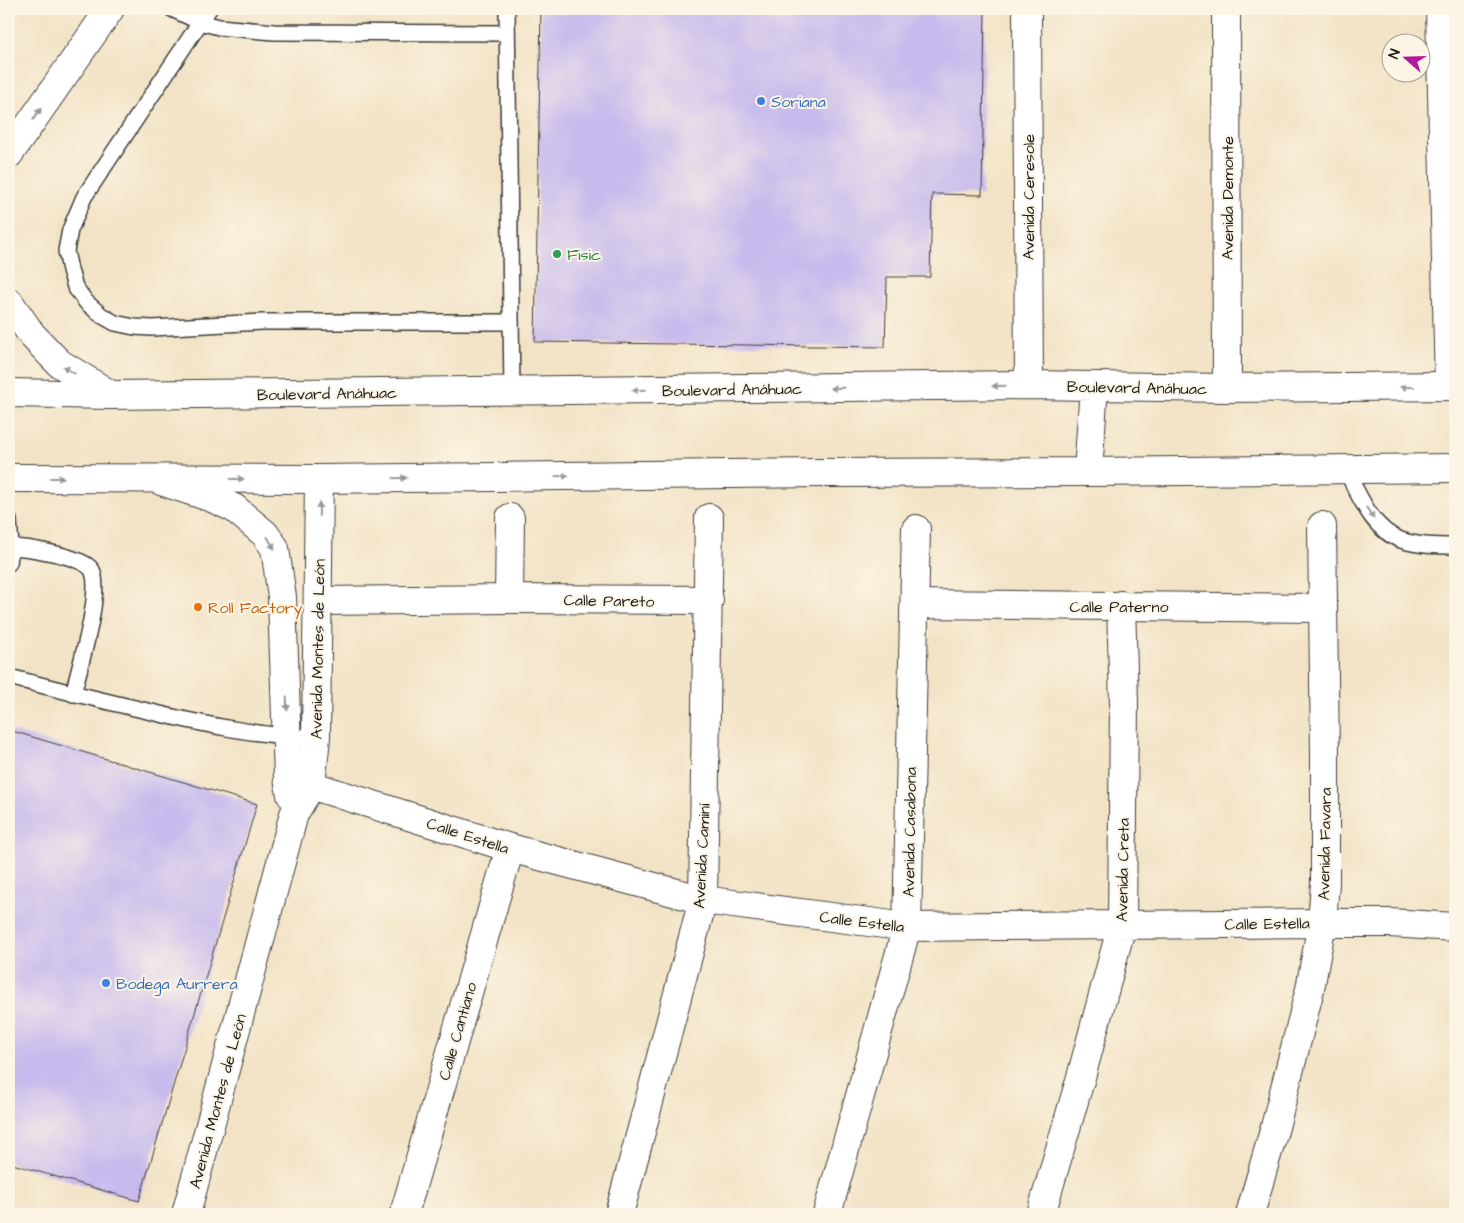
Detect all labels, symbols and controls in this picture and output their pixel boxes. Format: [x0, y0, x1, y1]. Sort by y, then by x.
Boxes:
north arrow [1382, 32, 1432, 82]
text: N [1384, 46, 1406, 61]
place label: Soriana [771, 91, 826, 113]
marker: Soriana [755, 95, 767, 107]
one-way arrow [32, 107, 42, 121]
street label: Avenida Ceresole [1018, 134, 1040, 260]
street label: Avenida Demonte [1217, 136, 1239, 260]
place label: Fisic [567, 244, 601, 266]
marker: Fisic [551, 248, 563, 260]
one-way arrow [63, 365, 76, 374]
street label: Boulevard Anáhuac [1067, 376, 1207, 400]
street label: Boulevard Anáhuac [662, 378, 802, 402]
street label: Boulevard Anáhuac [257, 382, 397, 406]
one-way arrow [991, 382, 1007, 390]
one-way arrow [1398, 383, 1414, 391]
one-way arrow [828, 384, 844, 392]
one-way arrow [631, 386, 647, 394]
one-way arrow [555, 472, 571, 480]
one-way arrow [50, 474, 66, 482]
one-way arrow [392, 474, 408, 482]
one-way arrow [230, 475, 246, 483]
one-way arrow [315, 501, 323, 517]
one-way arrow [1365, 506, 1375, 519]
one-way arrow [266, 537, 275, 550]
street label: Avenida Montes de León [305, 559, 331, 739]
street label: Calle Pareto [563, 589, 655, 613]
street label: Calle Paterno [1070, 596, 1168, 618]
place label: Roll Factory [208, 597, 302, 620]
marker: Roll Factory [192, 601, 204, 613]
one-way arrow [283, 696, 291, 712]
street label: Avenida Casabona [898, 767, 922, 897]
street label: Avenida Favara [1313, 787, 1337, 901]
street label: Avenida Caminí [688, 802, 716, 909]
street label: Calle Estella [424, 812, 512, 860]
street label: Avenida Creta [1111, 818, 1135, 922]
street label: Calle Estella [818, 906, 906, 938]
street label: Calle Estella [1224, 912, 1310, 936]
place label: Bodega Aurrera [116, 973, 238, 996]
marker: Bodega Aurrera [100, 977, 112, 989]
street label: Calle Cantiano [433, 980, 482, 1083]
street label: Avenida Montes de León [184, 1011, 252, 1191]

